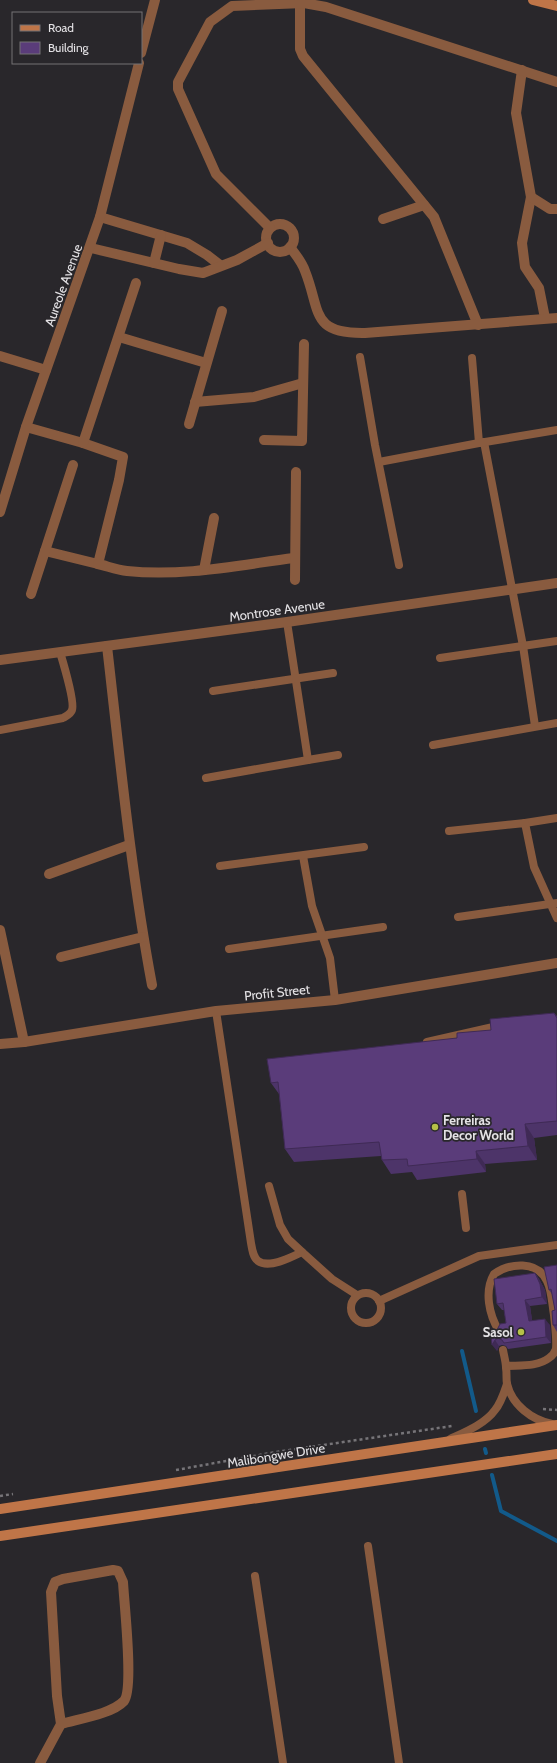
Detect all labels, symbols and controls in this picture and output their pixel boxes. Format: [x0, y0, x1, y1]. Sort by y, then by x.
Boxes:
legend [12, 12, 142, 64]
text: Road [48, 20, 74, 35]
text: Building [48, 40, 90, 55]
street label: Aureole Avenue [41, 241, 85, 328]
street label: Montrose Avenue [228, 595, 326, 625]
street label: Profit Street [243, 981, 311, 1003]
place label: Ferreiras Decor World [443, 1112, 514, 1143]
marker: Ferreiras Decor World [430, 1122, 440, 1132]
place label: Sasol [483, 1324, 514, 1340]
marker: Sasol [516, 1327, 526, 1337]
street label: Malibongwe Drive [226, 1439, 326, 1471]

